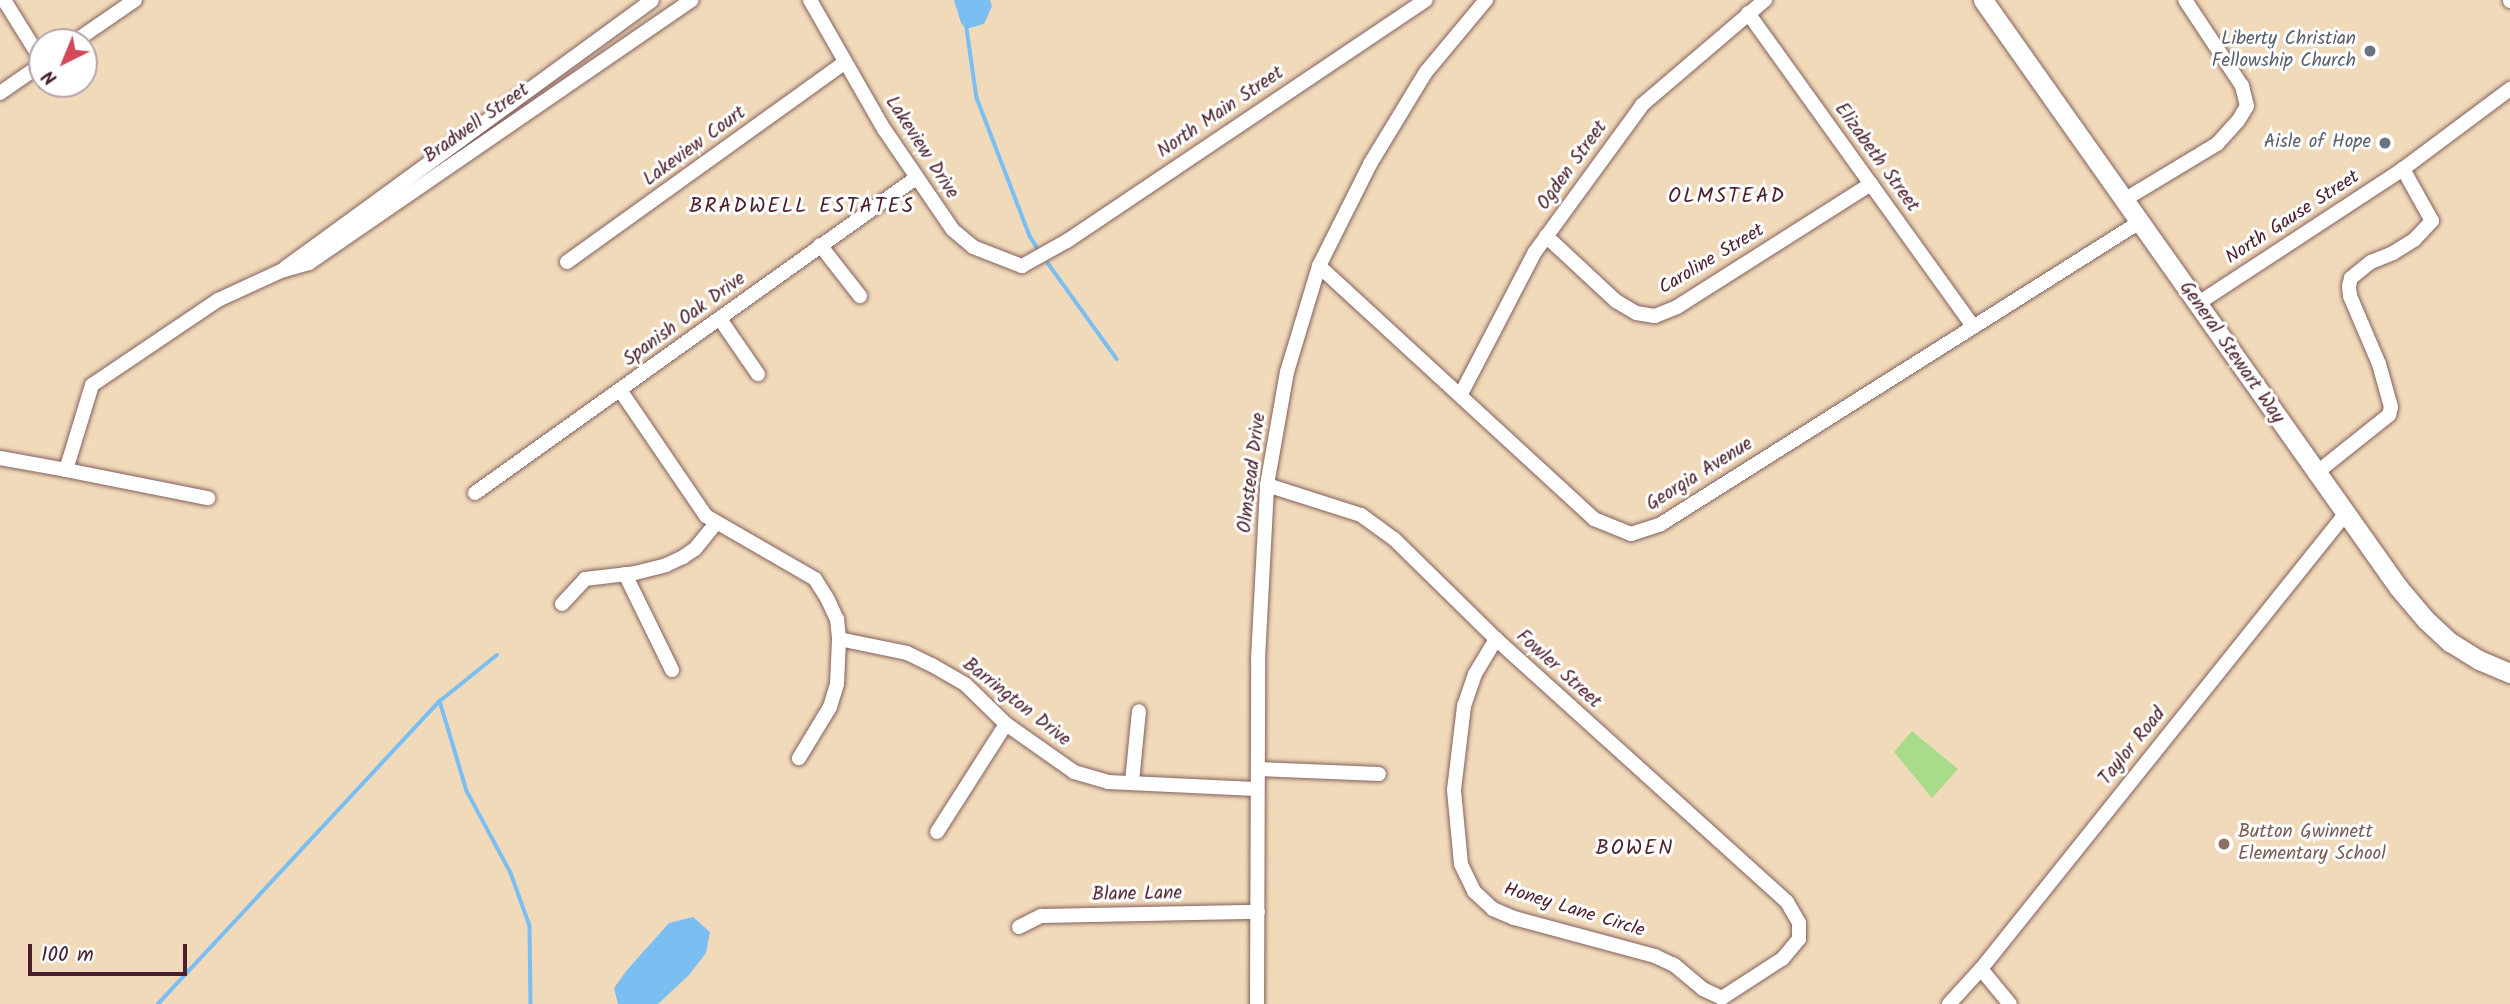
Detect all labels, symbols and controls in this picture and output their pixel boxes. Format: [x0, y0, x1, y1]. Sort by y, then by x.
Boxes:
north arrow [28, 28, 98, 98]
place label: Liberty Christian Fellowship Church [2212, 29, 2356, 73]
marker: Liberty Christian Fellowship Church [2362, 43, 2378, 59]
text: N [35, 62, 65, 92]
street label: North Main Street [1154, 62, 1288, 164]
street label: Bradwell Street [420, 79, 534, 169]
street label: Lakeview Drive [879, 92, 963, 204]
street label: Elizabeth Street [1829, 99, 1923, 217]
street label: Lakeview Court [639, 102, 751, 192]
street label: Ogden Street [1533, 117, 1613, 215]
place label: Aisle of Hope [2264, 132, 2371, 154]
marker: Aisle of Hope [2377, 135, 2393, 151]
street label: North Gause Street [2222, 166, 2364, 270]
district label: OLMSTEAD [1669, 184, 1785, 210]
district label: BRADWELL ESTATES [691, 194, 913, 220]
street label: Caroline Street [1655, 220, 1769, 300]
street label: Spanish Oak Drive [620, 268, 750, 372]
street label: General Stewart Way [2173, 278, 2289, 428]
street label: Olmstead Drive [1234, 412, 1272, 534]
street label: Georgia Avenue [1643, 433, 1757, 517]
street label: Fowler Street [1511, 626, 1605, 714]
street label: Barrington Drive [958, 654, 1074, 752]
street label: Taylor Road [2095, 704, 2171, 790]
place label: Button Gwinnett Elementary School [2238, 822, 2386, 866]
district label: BOWEN [1596, 836, 1674, 862]
marker: Button Gwinnett Elementary School [2216, 836, 2232, 852]
street label: Honey Lane Circle [1501, 879, 1647, 943]
street label: Blane Lane [1092, 883, 1182, 907]
scale bar [32, 930, 191, 974]
text: 100 m [41, 939, 94, 972]

